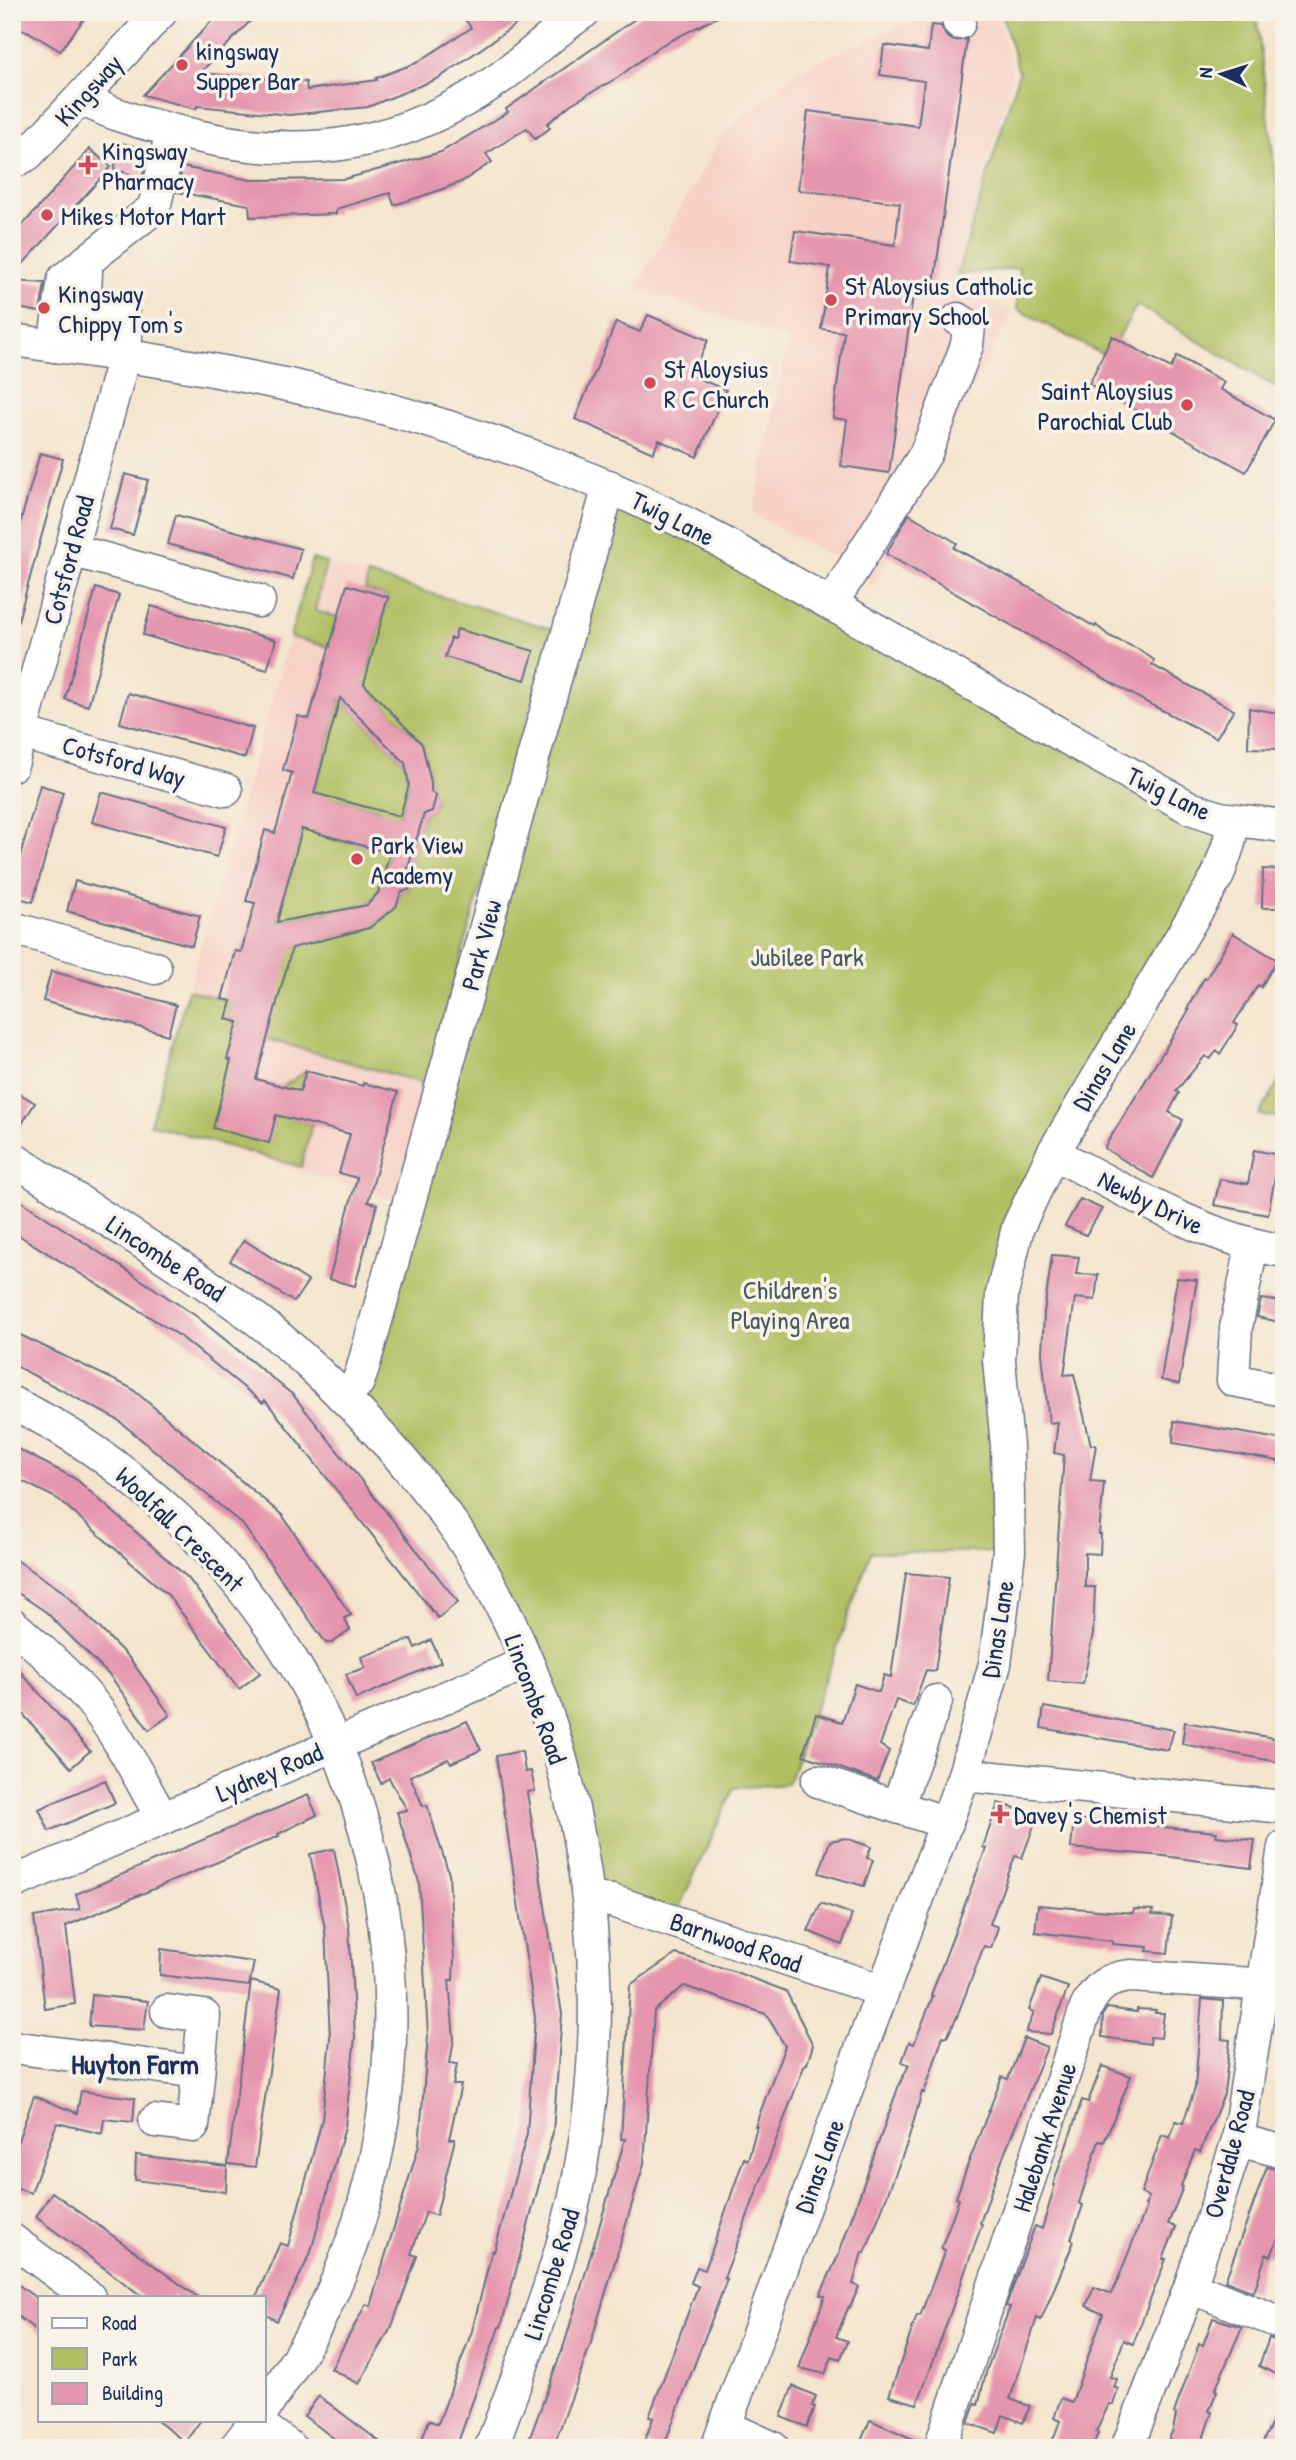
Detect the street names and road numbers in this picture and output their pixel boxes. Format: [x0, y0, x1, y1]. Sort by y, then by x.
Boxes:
street label: Kingsway [46, 46, 130, 134]
street label: Twig Lane [625, 482, 721, 554]
street label: Cotsford Road [34, 492, 102, 628]
street label: Cotsford Way [58, 727, 190, 795]
street label: Twig Lane [1121, 758, 1217, 828]
street label: Park View [452, 896, 510, 994]
street label: Dinas Lane [1064, 1015, 1144, 1117]
street label: Newby Drive [1093, 1162, 1209, 1242]
street label: Lincombe Road [100, 1207, 232, 1309]
street label: Woolfall Crescent [108, 1459, 253, 1600]
street label: Dinas Lane [972, 1578, 1022, 1680]
street label: Lincombe Road [496, 1630, 576, 1768]
street label: Lydney Road [210, 1734, 328, 1810]
street label: Barnwood Road [666, 1903, 806, 1981]
street label: Halebank Avenue [1003, 2058, 1085, 2216]
street label: Overdale Road [1195, 2086, 1263, 2222]
street label: Dinas Lane [786, 2114, 852, 2218]
street label: Lincombe Road [515, 2204, 587, 2344]

